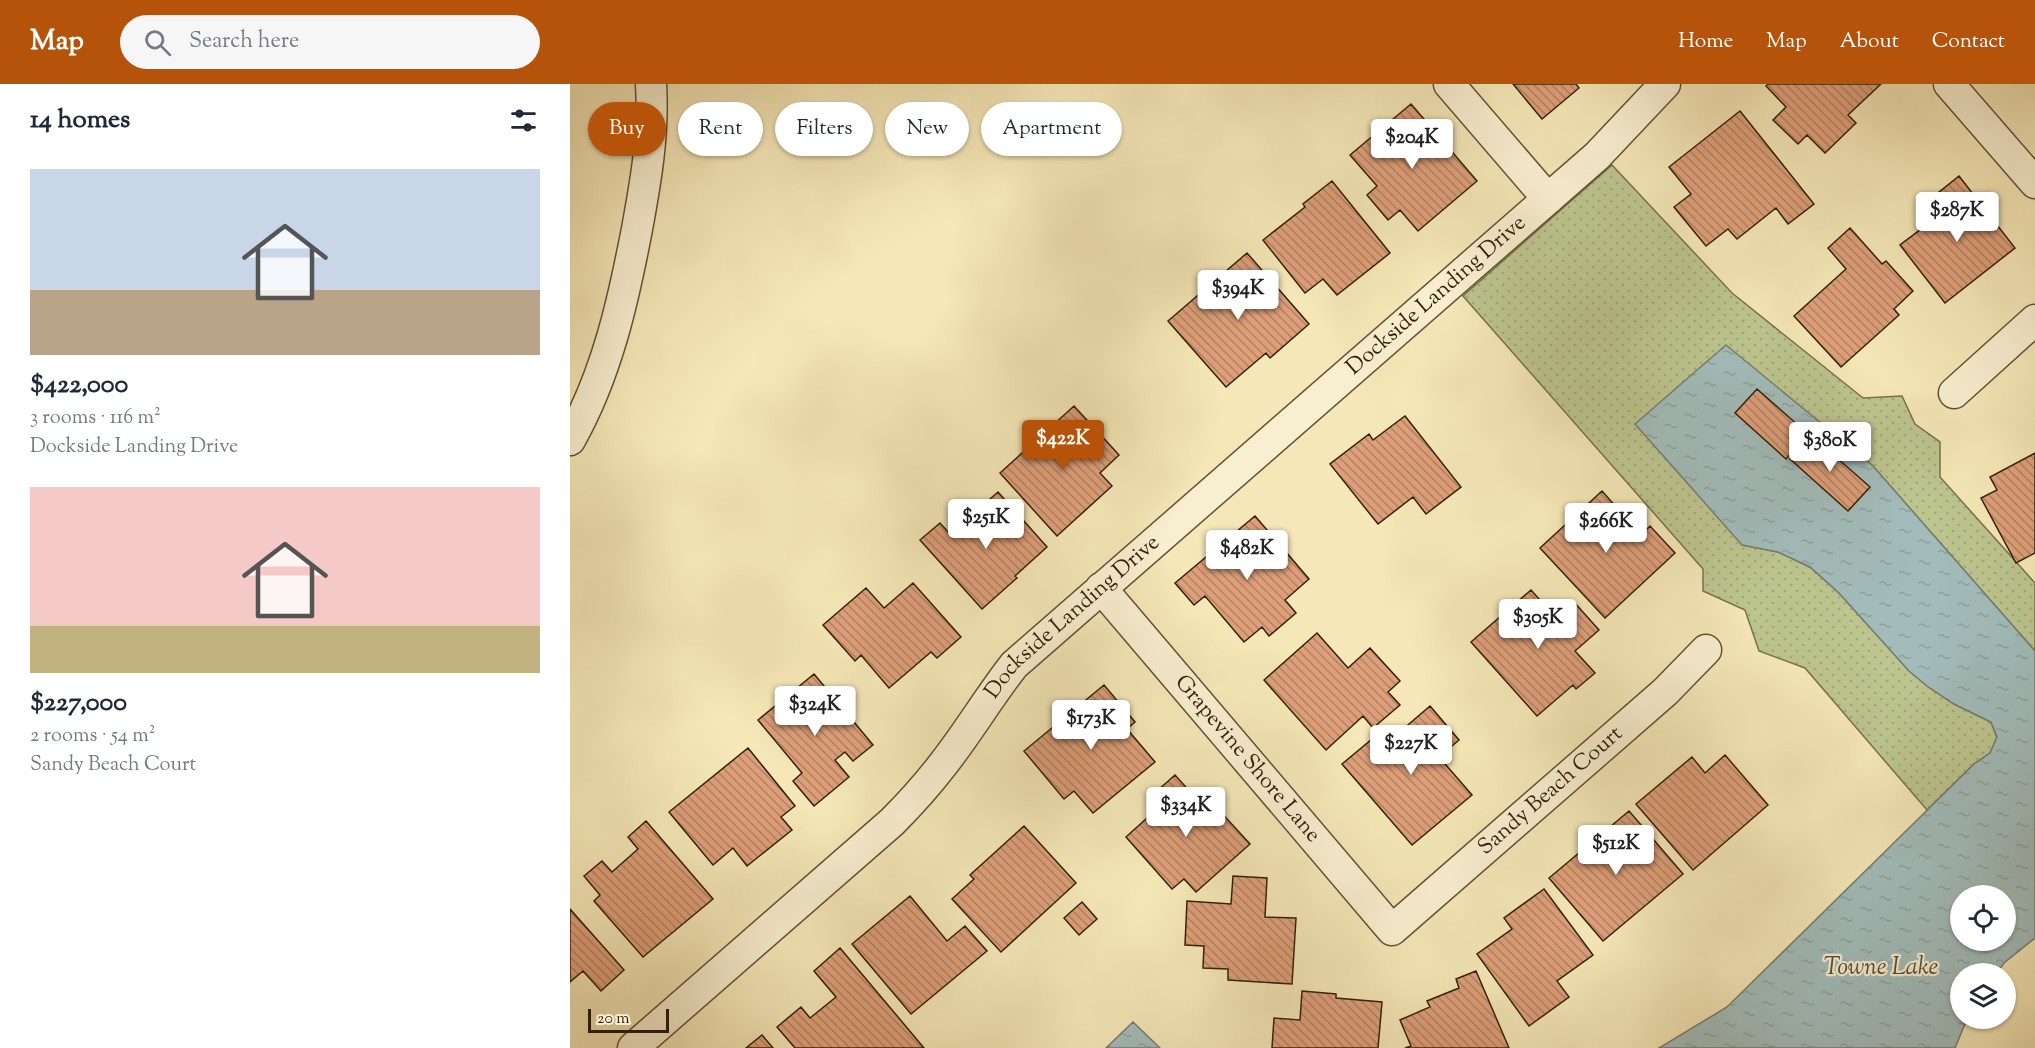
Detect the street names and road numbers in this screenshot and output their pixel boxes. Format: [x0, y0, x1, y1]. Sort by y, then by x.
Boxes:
street label: Dockside Landing Drive [1340, 208, 1534, 383]
street label: Dockside Landing Drive [978, 528, 1168, 706]
street label: Grapevine Shore Lane [1166, 668, 1328, 850]
street label: Sandy Beach Court [1472, 719, 1631, 864]

